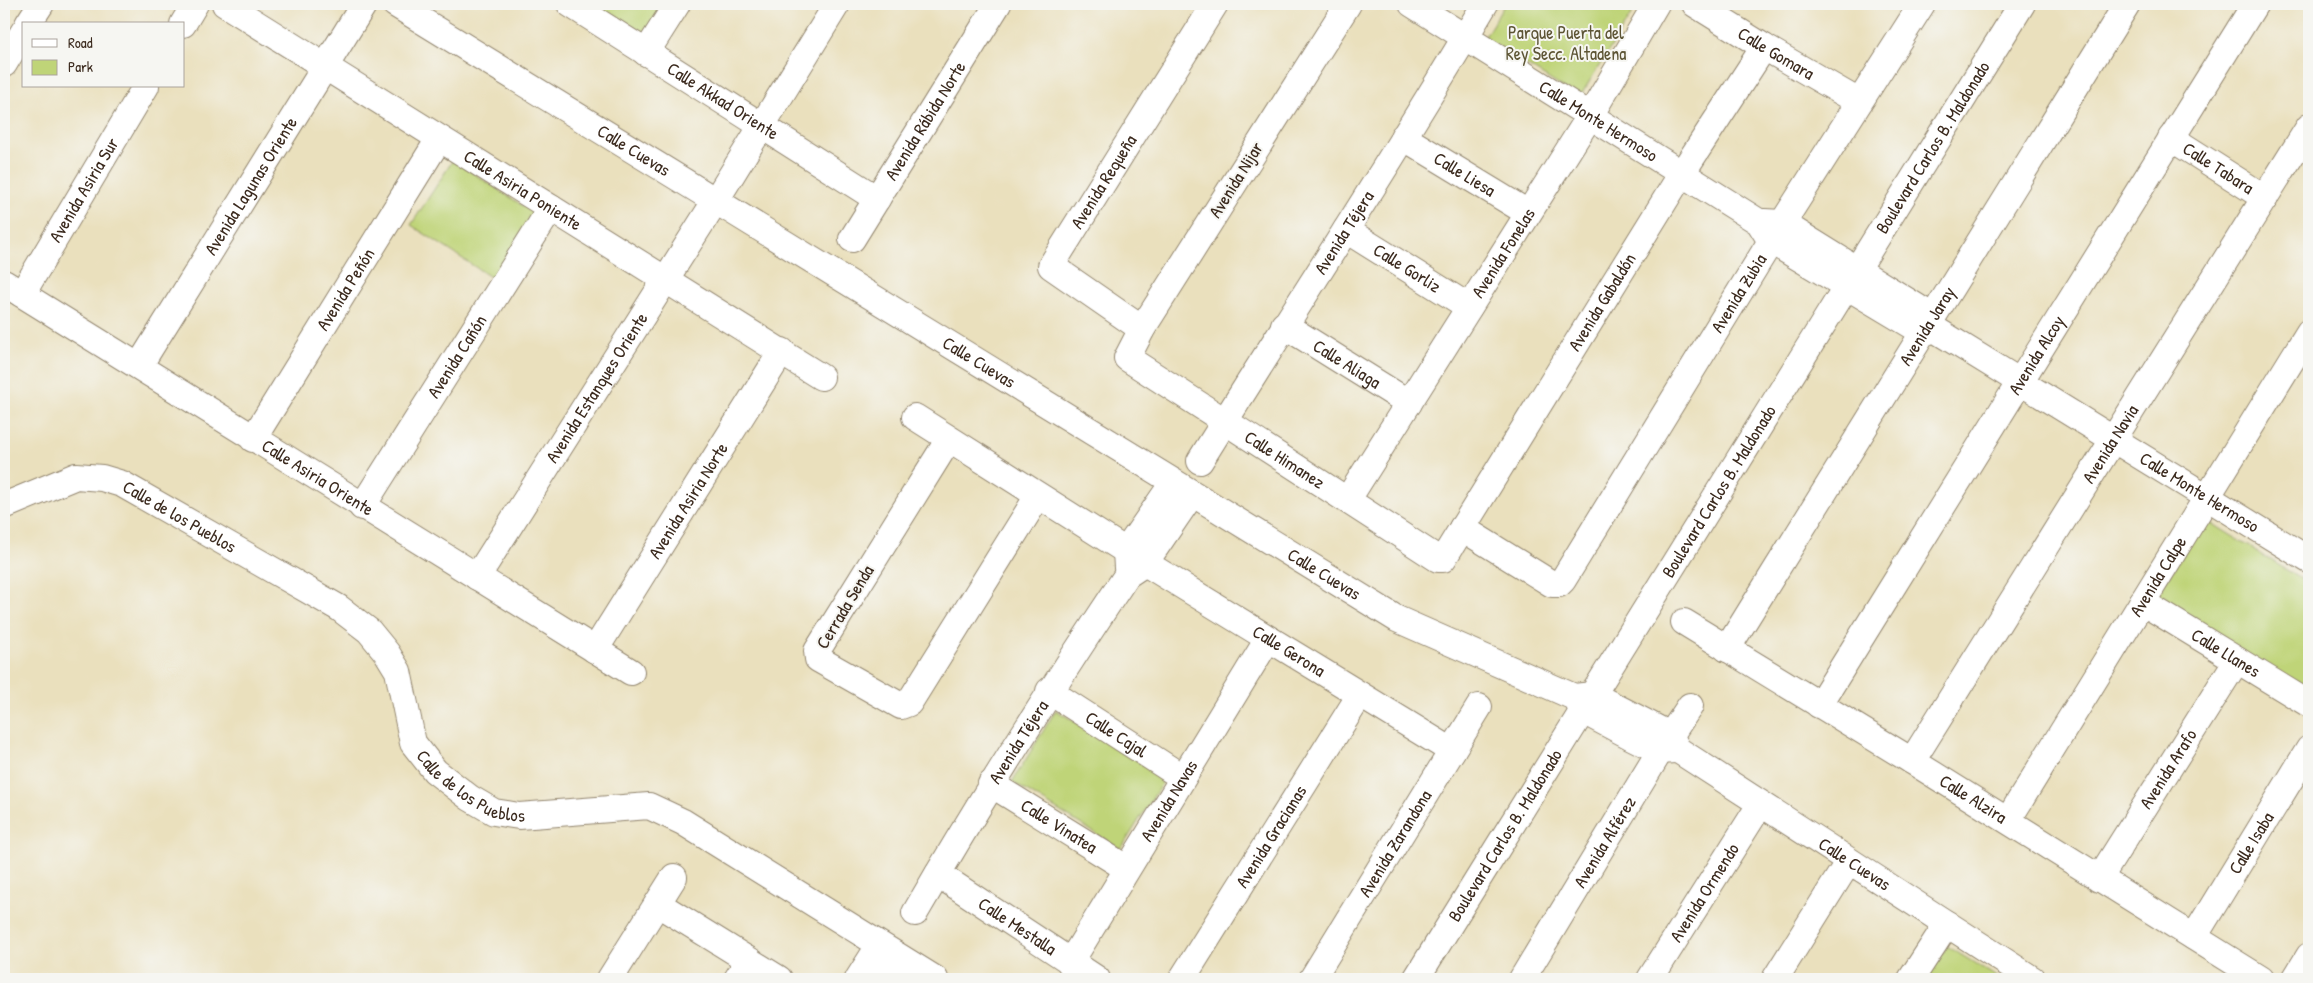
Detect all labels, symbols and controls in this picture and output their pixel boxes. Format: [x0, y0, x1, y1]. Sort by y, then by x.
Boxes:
park label: Parque Puerta del Rey Secc. Altadena [1506, 20, 1626, 66]
street label: Calle Gomara [1733, 21, 1819, 86]
legend [22, 22, 185, 88]
text: Road [68, 32, 93, 53]
text: Park [68, 56, 93, 77]
street label: Calle Akkad Oriente [662, 56, 784, 145]
street label: Avenida Rábida Norte [879, 56, 971, 185]
street label: Boulevard Carlos B. Maldonado [1869, 56, 1995, 238]
street label: Calle Monte Hermoso [1534, 74, 1663, 167]
street label: Avenida Lagunas Oriente [198, 112, 303, 260]
street label: Calle Cuevas [593, 118, 675, 182]
street label: Avenida Requeña [1064, 130, 1142, 233]
street label: Avenida Asiria Sur [43, 133, 125, 247]
street label: Calle Tabara [2178, 136, 2259, 200]
street label: Avenida Nijar [1202, 137, 1269, 223]
street label: Calle Asiria Poniente [459, 143, 587, 236]
street label: Calle Liesa [1429, 146, 1500, 202]
street label: Avenida Téjera [1308, 186, 1380, 279]
street label: Avenida Fonelas [1465, 203, 1541, 302]
street label: Calle Gorliz [1369, 237, 1446, 299]
street label: Avenida Peñón [310, 243, 380, 335]
street label: Avenida Gabaldón [1562, 248, 1642, 356]
street label: Avenida Zubia [1705, 249, 1772, 337]
street label: Avenida Jaray [1893, 281, 1961, 370]
street label: Avenida Estanques Oriente [540, 308, 653, 467]
street label: Avenida Cañón [421, 310, 492, 403]
street label: Avenida Alcoy [2002, 310, 2071, 399]
street label: Calle Cuevas [938, 330, 1020, 394]
street label: Calle Aliaga [1308, 333, 1386, 394]
street label: Boulevard Carlos B. Maldonado [1656, 400, 1782, 582]
street label: Avenida Navia [2076, 400, 2144, 488]
street label: Calle Himanez [1240, 424, 1330, 495]
street label: Calle Asiria Oriente [257, 433, 379, 521]
street label: Avenida Asiria Norte [642, 438, 734, 563]
street label: Calle Monte Hermoso [2135, 446, 2264, 538]
street label: Calle de los Pueblos [118, 474, 241, 559]
street label: Avenida Calpe [2123, 531, 2192, 621]
street label: Calle Cuevas [1283, 542, 1366, 606]
street label: Cerrada Senda [810, 560, 879, 653]
street label: Calle Gerona [1248, 619, 1330, 682]
street label: Calle Llanes [2187, 622, 2265, 683]
street label: Avenida Téjera [982, 695, 1054, 788]
street label: Calle Cajal [1081, 705, 1152, 763]
street label: Avenida Arafo [2133, 724, 2202, 814]
street label: Calle de los Pueblos [411, 744, 526, 828]
street label: Boulevard Carlos B. Maldonado [1442, 744, 1568, 926]
street label: Avenida Navas [1134, 755, 1203, 846]
street label: Calle Alzira [1935, 768, 2012, 829]
street label: Avenida Gracianas [1229, 780, 1312, 892]
street label: Avenida Zarandona [1352, 785, 1437, 902]
street label: Avenida Alférez [1567, 791, 1642, 892]
street label: Calle Vinatea [1016, 793, 1102, 859]
street label: Calle Isaba [2222, 807, 2280, 879]
street label: Calle Cuevas [1814, 831, 1896, 896]
street label: Avenida Ormendo [1663, 838, 1745, 947]
street label: Calle Mestalla [974, 891, 1062, 961]

